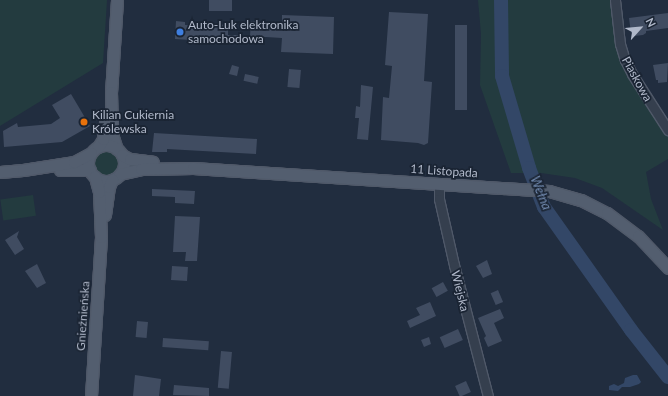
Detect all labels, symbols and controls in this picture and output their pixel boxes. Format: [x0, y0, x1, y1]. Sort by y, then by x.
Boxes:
north arrow [620, 8, 660, 48]
text: N [643, 16, 659, 29]
place label: Auto-Luk elektronika samochodowa [188, 18, 298, 46]
marker: Auto-Luk elektronika samochodowa [175, 27, 185, 37]
street label: Piaskowa [619, 54, 655, 104]
place label: Kilian Cukiernia Królewska [92, 108, 174, 136]
marker: Kilian Cukiernia Królewska [79, 117, 89, 127]
street label: 11 Listopada [410, 161, 478, 181]
water label: Wełna [527, 174, 555, 212]
street label: Wiejska [448, 269, 472, 313]
street label: Gnieźnieńska [73, 281, 93, 351]

